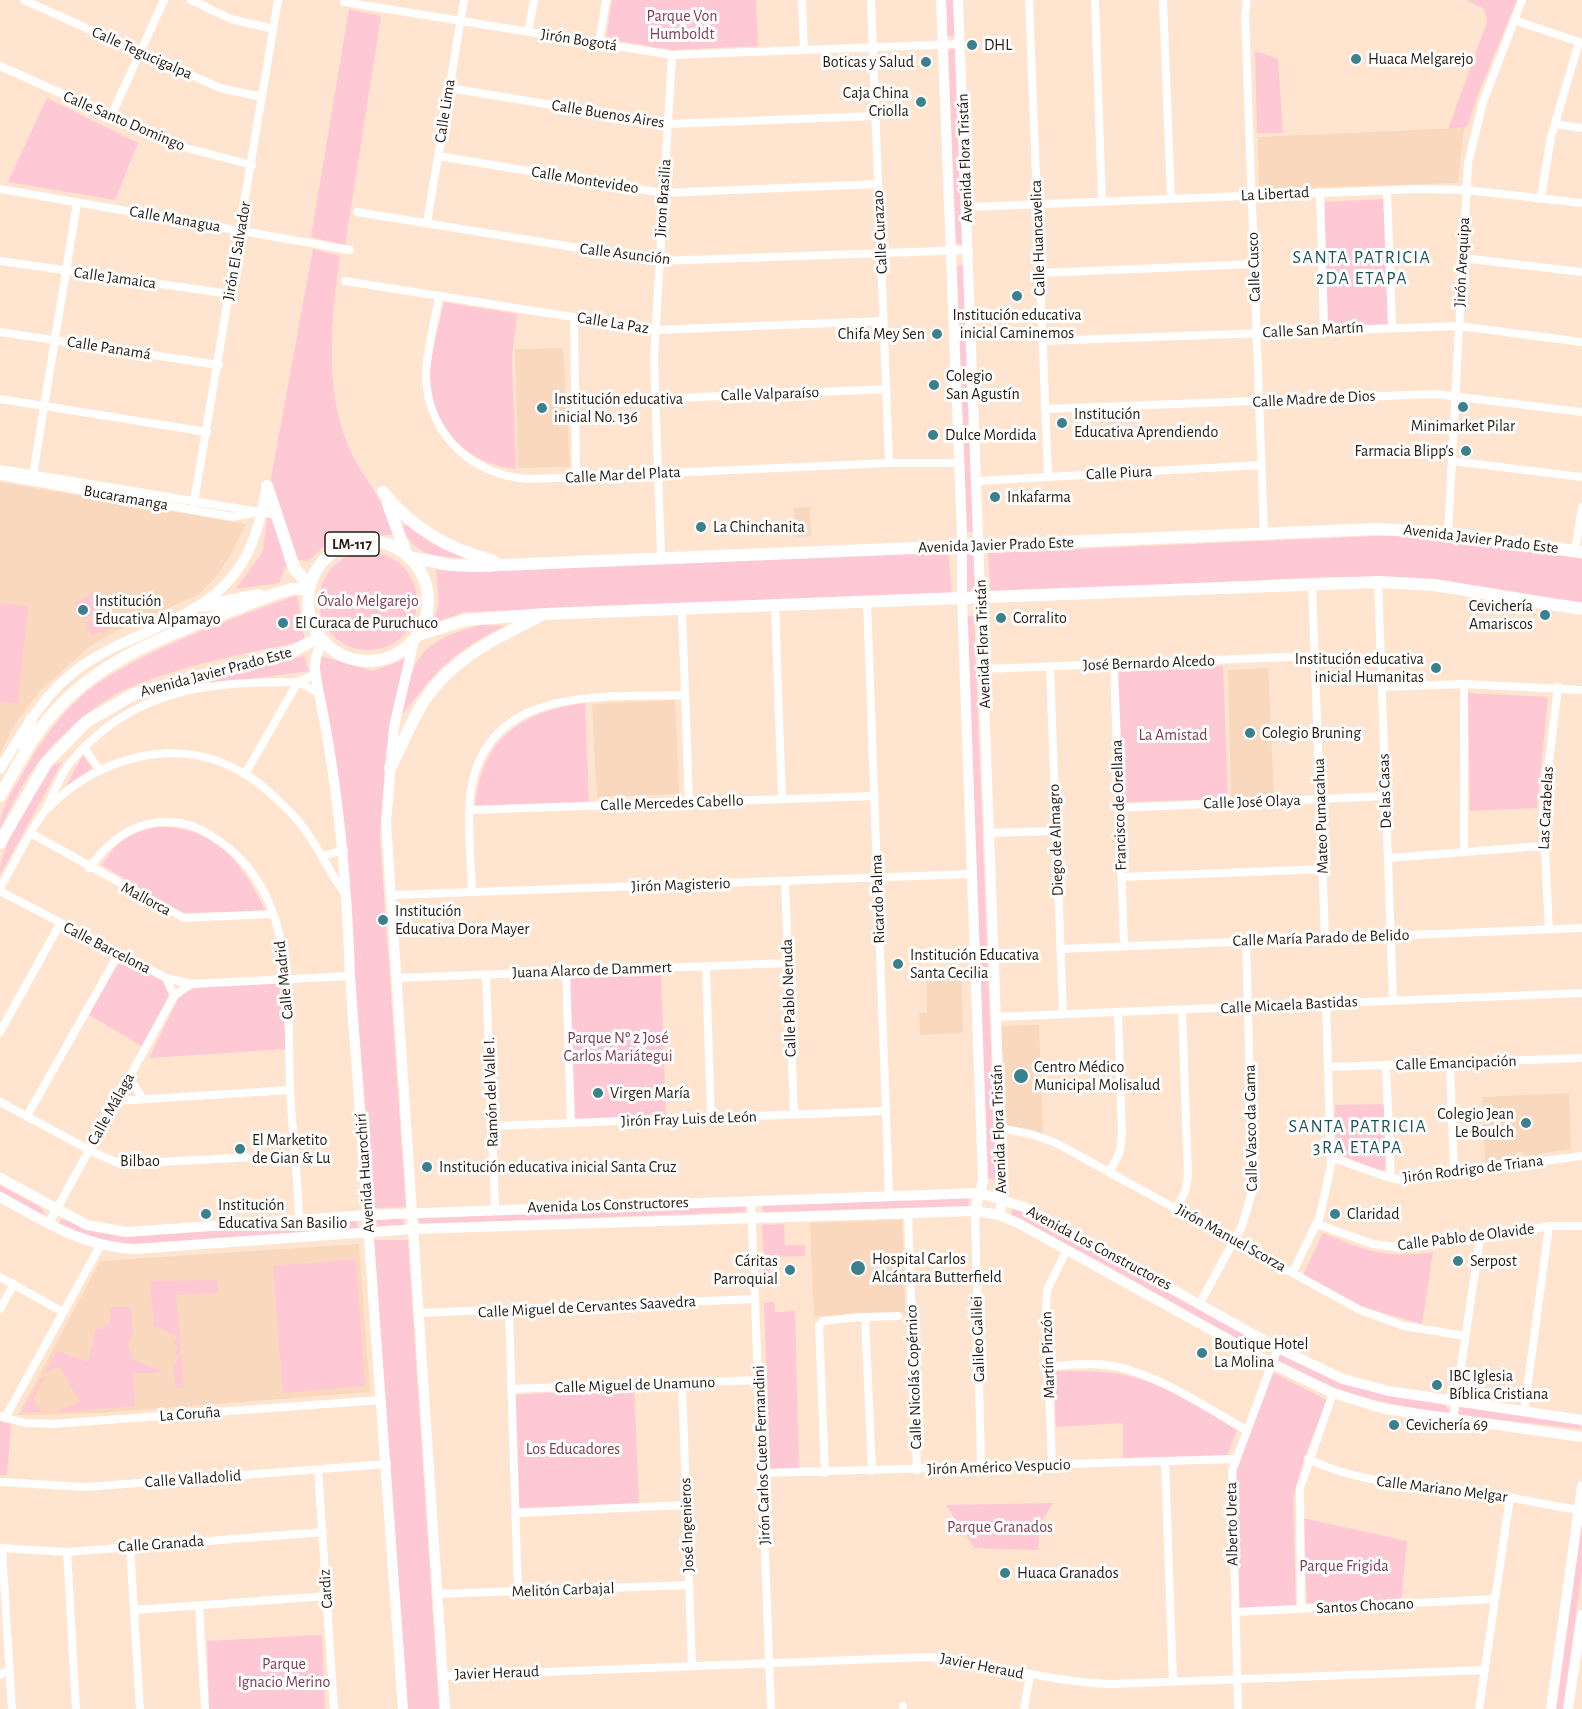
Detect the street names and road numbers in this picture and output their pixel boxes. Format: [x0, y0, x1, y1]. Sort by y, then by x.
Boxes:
street label: Calle Tegucigalpa [89, 22, 195, 84]
street label: Jirón Bogotá [539, 24, 619, 56]
street label: Calle Lima [430, 78, 460, 144]
street label: Calle Santo Domingo [60, 87, 188, 155]
street label: Avenida Flora Tristán [953, 93, 977, 223]
street label: Calle Buenos Aires [550, 96, 666, 132]
street label: Jiron Brasilia [651, 158, 675, 238]
street label: Calle Montevideo [530, 162, 640, 198]
street label: Calle Huancavelica [1026, 180, 1050, 296]
street label: La Libertad [1240, 183, 1310, 205]
street label: Calle Curazao [868, 190, 892, 274]
street label: Jirón El Salvador [219, 200, 255, 302]
street label: Calle Managua [128, 202, 222, 236]
street label: Jirón Arequipa [1450, 217, 1474, 307]
street label: Calle Cusco [1243, 232, 1265, 302]
street label: Calle Asunción [579, 239, 671, 269]
street label: Calle Jamaica [73, 263, 157, 293]
street label: Calle La Paz [576, 308, 650, 338]
street label: Calle San Martín [1262, 318, 1364, 342]
street label: Calle Panamá [66, 332, 152, 364]
street label: Calle Valparaíso [720, 383, 820, 405]
street label: Calle Madre de Dios [1252, 386, 1376, 412]
street label: Calle Mar del Plata [565, 462, 681, 488]
street label: Calle Piura [1085, 462, 1153, 484]
street label: Bucaramanga [82, 481, 170, 515]
street label: Avenida Javier Prado Este [1402, 520, 1560, 558]
road number: LM-117 [325, 532, 379, 556]
street label: Avenida Javier Prado Este [918, 533, 1074, 557]
street label: Avenida Flora Tristán [971, 579, 995, 709]
street label: Avenida Javier Prado Este [138, 643, 294, 701]
street label: José Bernardo Alcedo [1083, 651, 1215, 675]
street label: Francisco de Orellana [1107, 739, 1131, 871]
street label: De las Casas [1374, 753, 1396, 829]
street label: Mateo Pumacahua [1309, 758, 1333, 874]
street label: Las Carabelas [1534, 766, 1558, 850]
street label: Diego de Almagro [1044, 784, 1068, 896]
street label: Calle Mercedes Cabello [600, 791, 744, 815]
street label: Calle José Olaya [1203, 791, 1301, 813]
street label: Ricardo Palma [867, 854, 889, 944]
street label: Jirón Magisterio [631, 874, 731, 896]
street label: Mallorca [118, 878, 174, 920]
street label: Calle Barcelona [60, 918, 154, 978]
street label: Calle María Parado de Belido [1232, 925, 1410, 951]
street label: Calle Pablo Neruda [777, 938, 801, 1058]
street label: Calle Madrid [270, 940, 298, 1020]
street label: Juana Alarco de Dammert [512, 958, 672, 982]
street label: Calle Micaela Bastidas [1220, 992, 1358, 1018]
street label: Ramón del Valle I. [479, 1037, 503, 1147]
street label: Calle Emancipación [1395, 1051, 1517, 1075]
street label: Avenida Flora Tristán [987, 1064, 1011, 1194]
street label: Calle Vasco da Gama [1240, 1064, 1262, 1192]
street label: Calle Málaga [83, 1069, 139, 1149]
street label: Jirón Fray Luis de León [621, 1107, 757, 1131]
street label: Avenida Huarochirí [351, 1113, 379, 1233]
street label: Bilbao [120, 1151, 160, 1171]
street label: Jirón Rodrigo de Triana [1402, 1151, 1544, 1187]
street label: Avenida Los Constructores [527, 1193, 689, 1217]
street label: Jirón Manuel Scorza [1173, 1200, 1289, 1276]
street label: Avenida Los Constructores [1023, 1202, 1175, 1294]
street label: Calle Pablo de Olavide [1397, 1219, 1535, 1255]
street label: Calle Miguel de Cervantes Saavedra [477, 1292, 697, 1322]
street label: Galileo Galilei [967, 1296, 989, 1382]
street label: Calle Nicolás Copérnico [902, 1304, 926, 1450]
street label: Martín Pinzón [1037, 1311, 1059, 1399]
street label: Jirón Carlos Cueto Fernandini [749, 1365, 775, 1545]
street label: Calle Miguel de Unamuno [554, 1373, 716, 1397]
street label: La Coruña [159, 1402, 221, 1426]
street label: Jirón Américo Vespucio [927, 1455, 1071, 1479]
street label: Calle Valladolid [144, 1466, 242, 1492]
street label: Calle Mariano Melgar [1375, 1471, 1509, 1507]
street label: José Ingenieros [676, 1477, 698, 1573]
street label: Alberto Ureta [1222, 1482, 1242, 1566]
street label: Calle Granada [117, 1531, 205, 1557]
street label: Cardiz [315, 1569, 337, 1609]
street label: Melitón Carbajal [511, 1579, 615, 1601]
street label: Santos Chocano [1316, 1594, 1414, 1618]
street label: Javier Heraud [939, 1649, 1025, 1683]
street label: Javier Heraud [454, 1662, 540, 1684]

